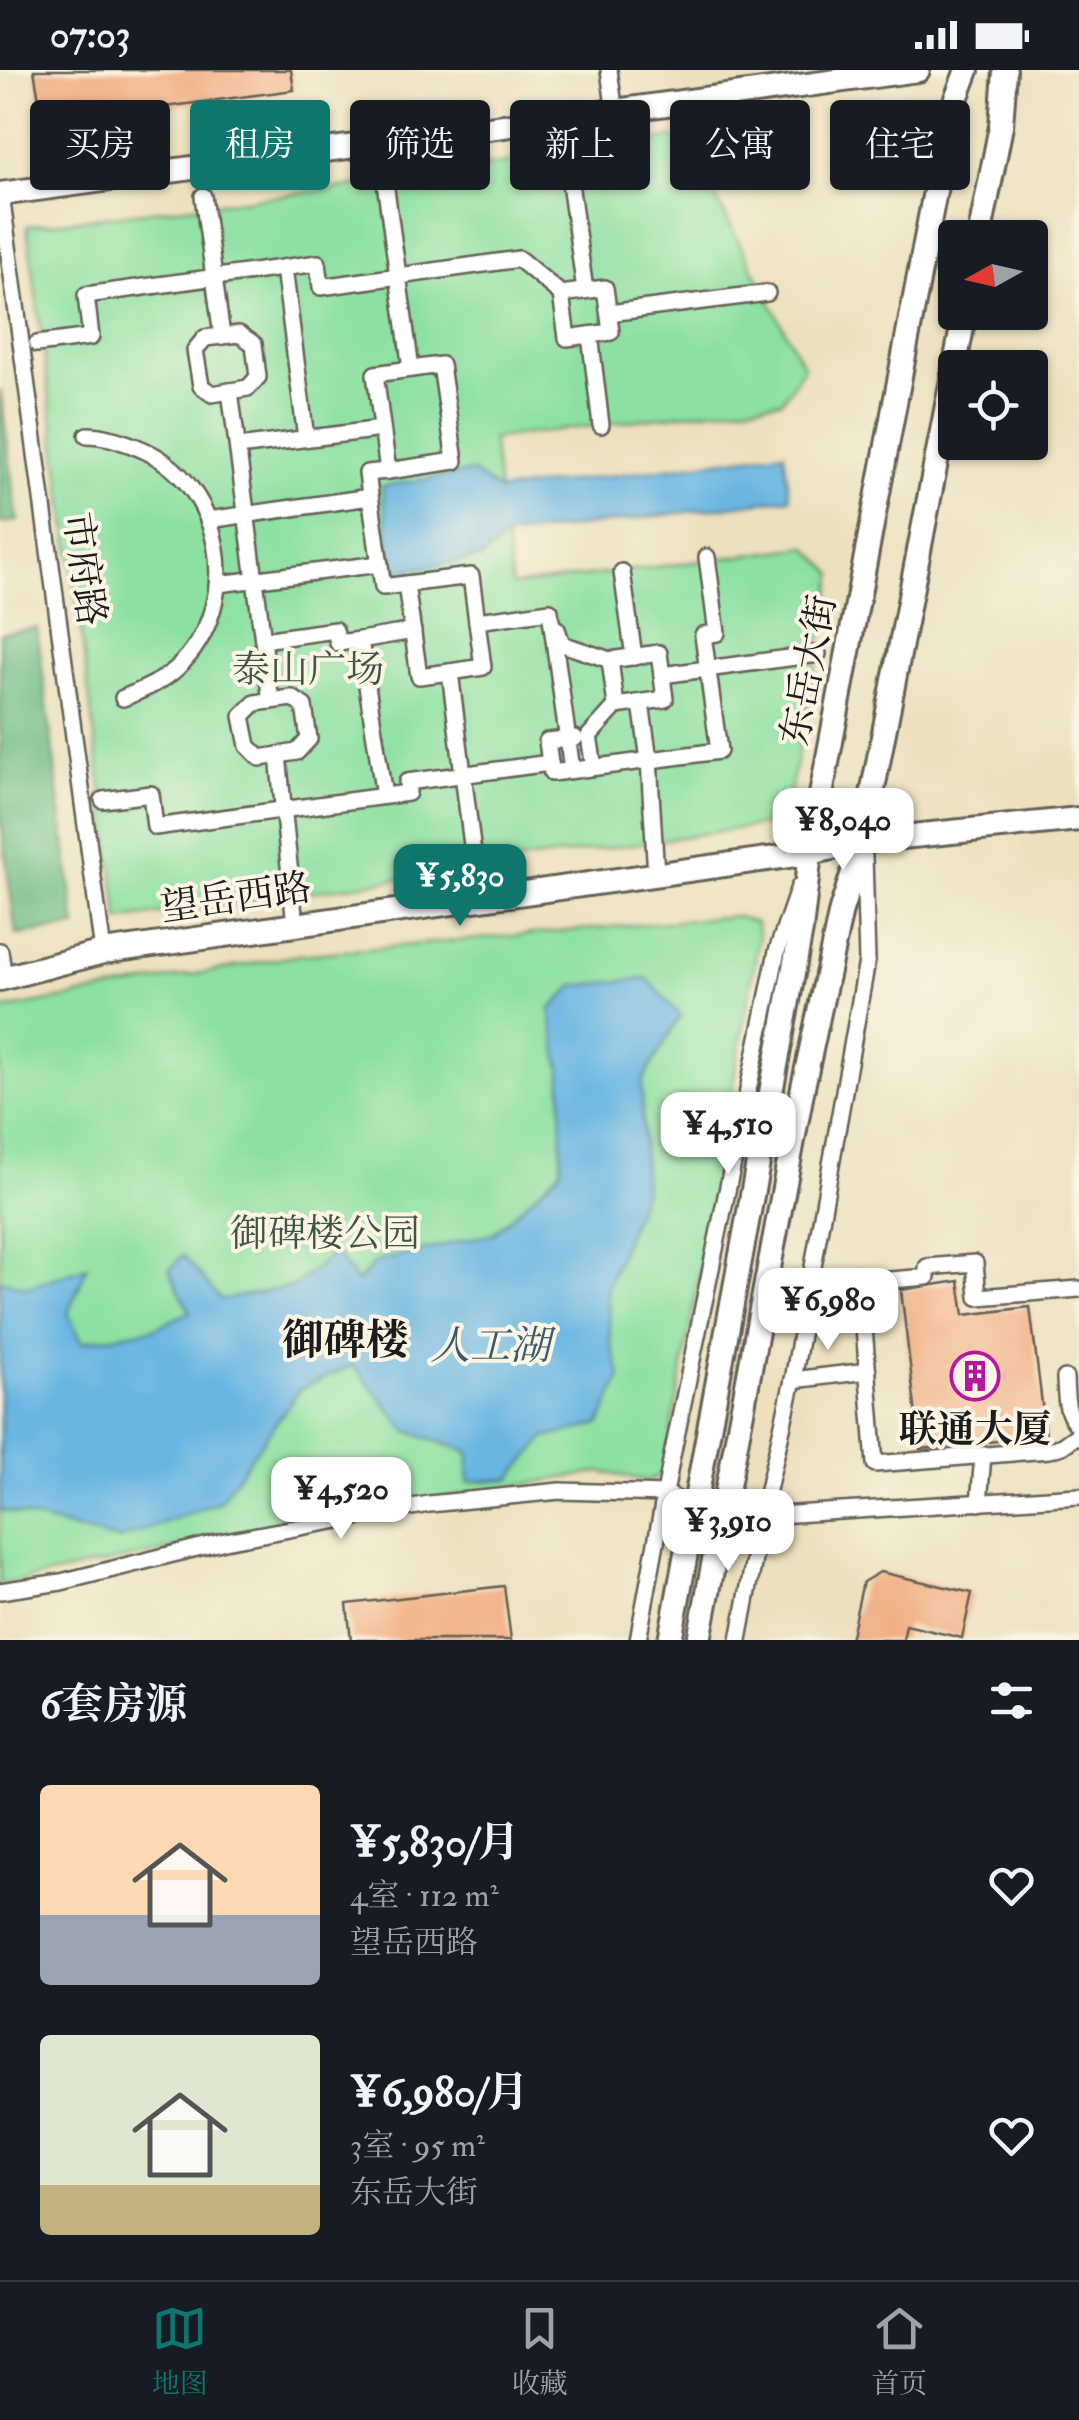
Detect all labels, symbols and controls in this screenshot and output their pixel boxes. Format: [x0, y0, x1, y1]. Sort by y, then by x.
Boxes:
text: 07:03 [50, 11, 130, 59]
chip: 买房 [30, 100, 170, 190]
chip: 租房 [190, 100, 330, 190]
chip: 筛选 [350, 100, 490, 190]
chip: 新上 [510, 100, 650, 190]
chip: 公寓 [670, 100, 810, 190]
chip: 住宅 [830, 100, 970, 190]
north arrow [938, 220, 1048, 330]
map controls [938, 220, 1048, 460]
button: locate [938, 350, 1048, 460]
street label: 市府路 [52, 509, 116, 629]
street label: 东岳大街 [771, 591, 847, 749]
park label: 泰山广场 [232, 646, 384, 694]
pin: ¥8,040 [762, 788, 924, 873]
text: ¥8,040 [795, 800, 891, 840]
pin: ¥5,830 [379, 844, 541, 929]
text: ¥5,830 [416, 856, 504, 896]
street label: 望岳西路 [157, 864, 315, 932]
pin: ¥4,510 [647, 1092, 809, 1177]
text: ¥4,510 [683, 1104, 773, 1144]
park label: 御碑楼公园 [230, 1210, 420, 1258]
pin: ¥6,980 [747, 1268, 909, 1353]
text: ¥6,980 [780, 1280, 876, 1320]
district label: 御碑楼 [282, 1315, 408, 1367]
water label: 人工湖 [430, 1321, 556, 1372]
building icon: 联通大厦 [949, 1350, 1001, 1402]
place label: 联通大厦 [899, 1406, 1051, 1454]
pin: ¥4,520 [260, 1457, 422, 1542]
text: ¥4,520 [293, 1469, 389, 1509]
pin: ¥3,910 [647, 1489, 809, 1574]
text: ¥3,910 [684, 1501, 772, 1541]
icon: filters [984, 1673, 1039, 1728]
text: 6套房源 [40, 1679, 187, 1731]
text: ¥5,830/月 [350, 1817, 520, 1869]
icon: home [120, 1825, 240, 1945]
icon: heart [984, 1858, 1039, 1913]
text: 4室 · 112 m² [350, 1876, 499, 1916]
text: 望岳西路 [350, 1923, 478, 1963]
text: ¥6,980/月 [350, 2067, 528, 2119]
icon: home [120, 2075, 240, 2195]
icon: heart [984, 2108, 1039, 2163]
text: 3室 · 95 m² [350, 2126, 485, 2166]
text: 东岳大街 [350, 2173, 478, 2213]
tab: 地图 [152, 2301, 208, 2402]
tab: 收藏 [511, 2301, 567, 2402]
tab: 首页 [871, 2301, 927, 2402]

